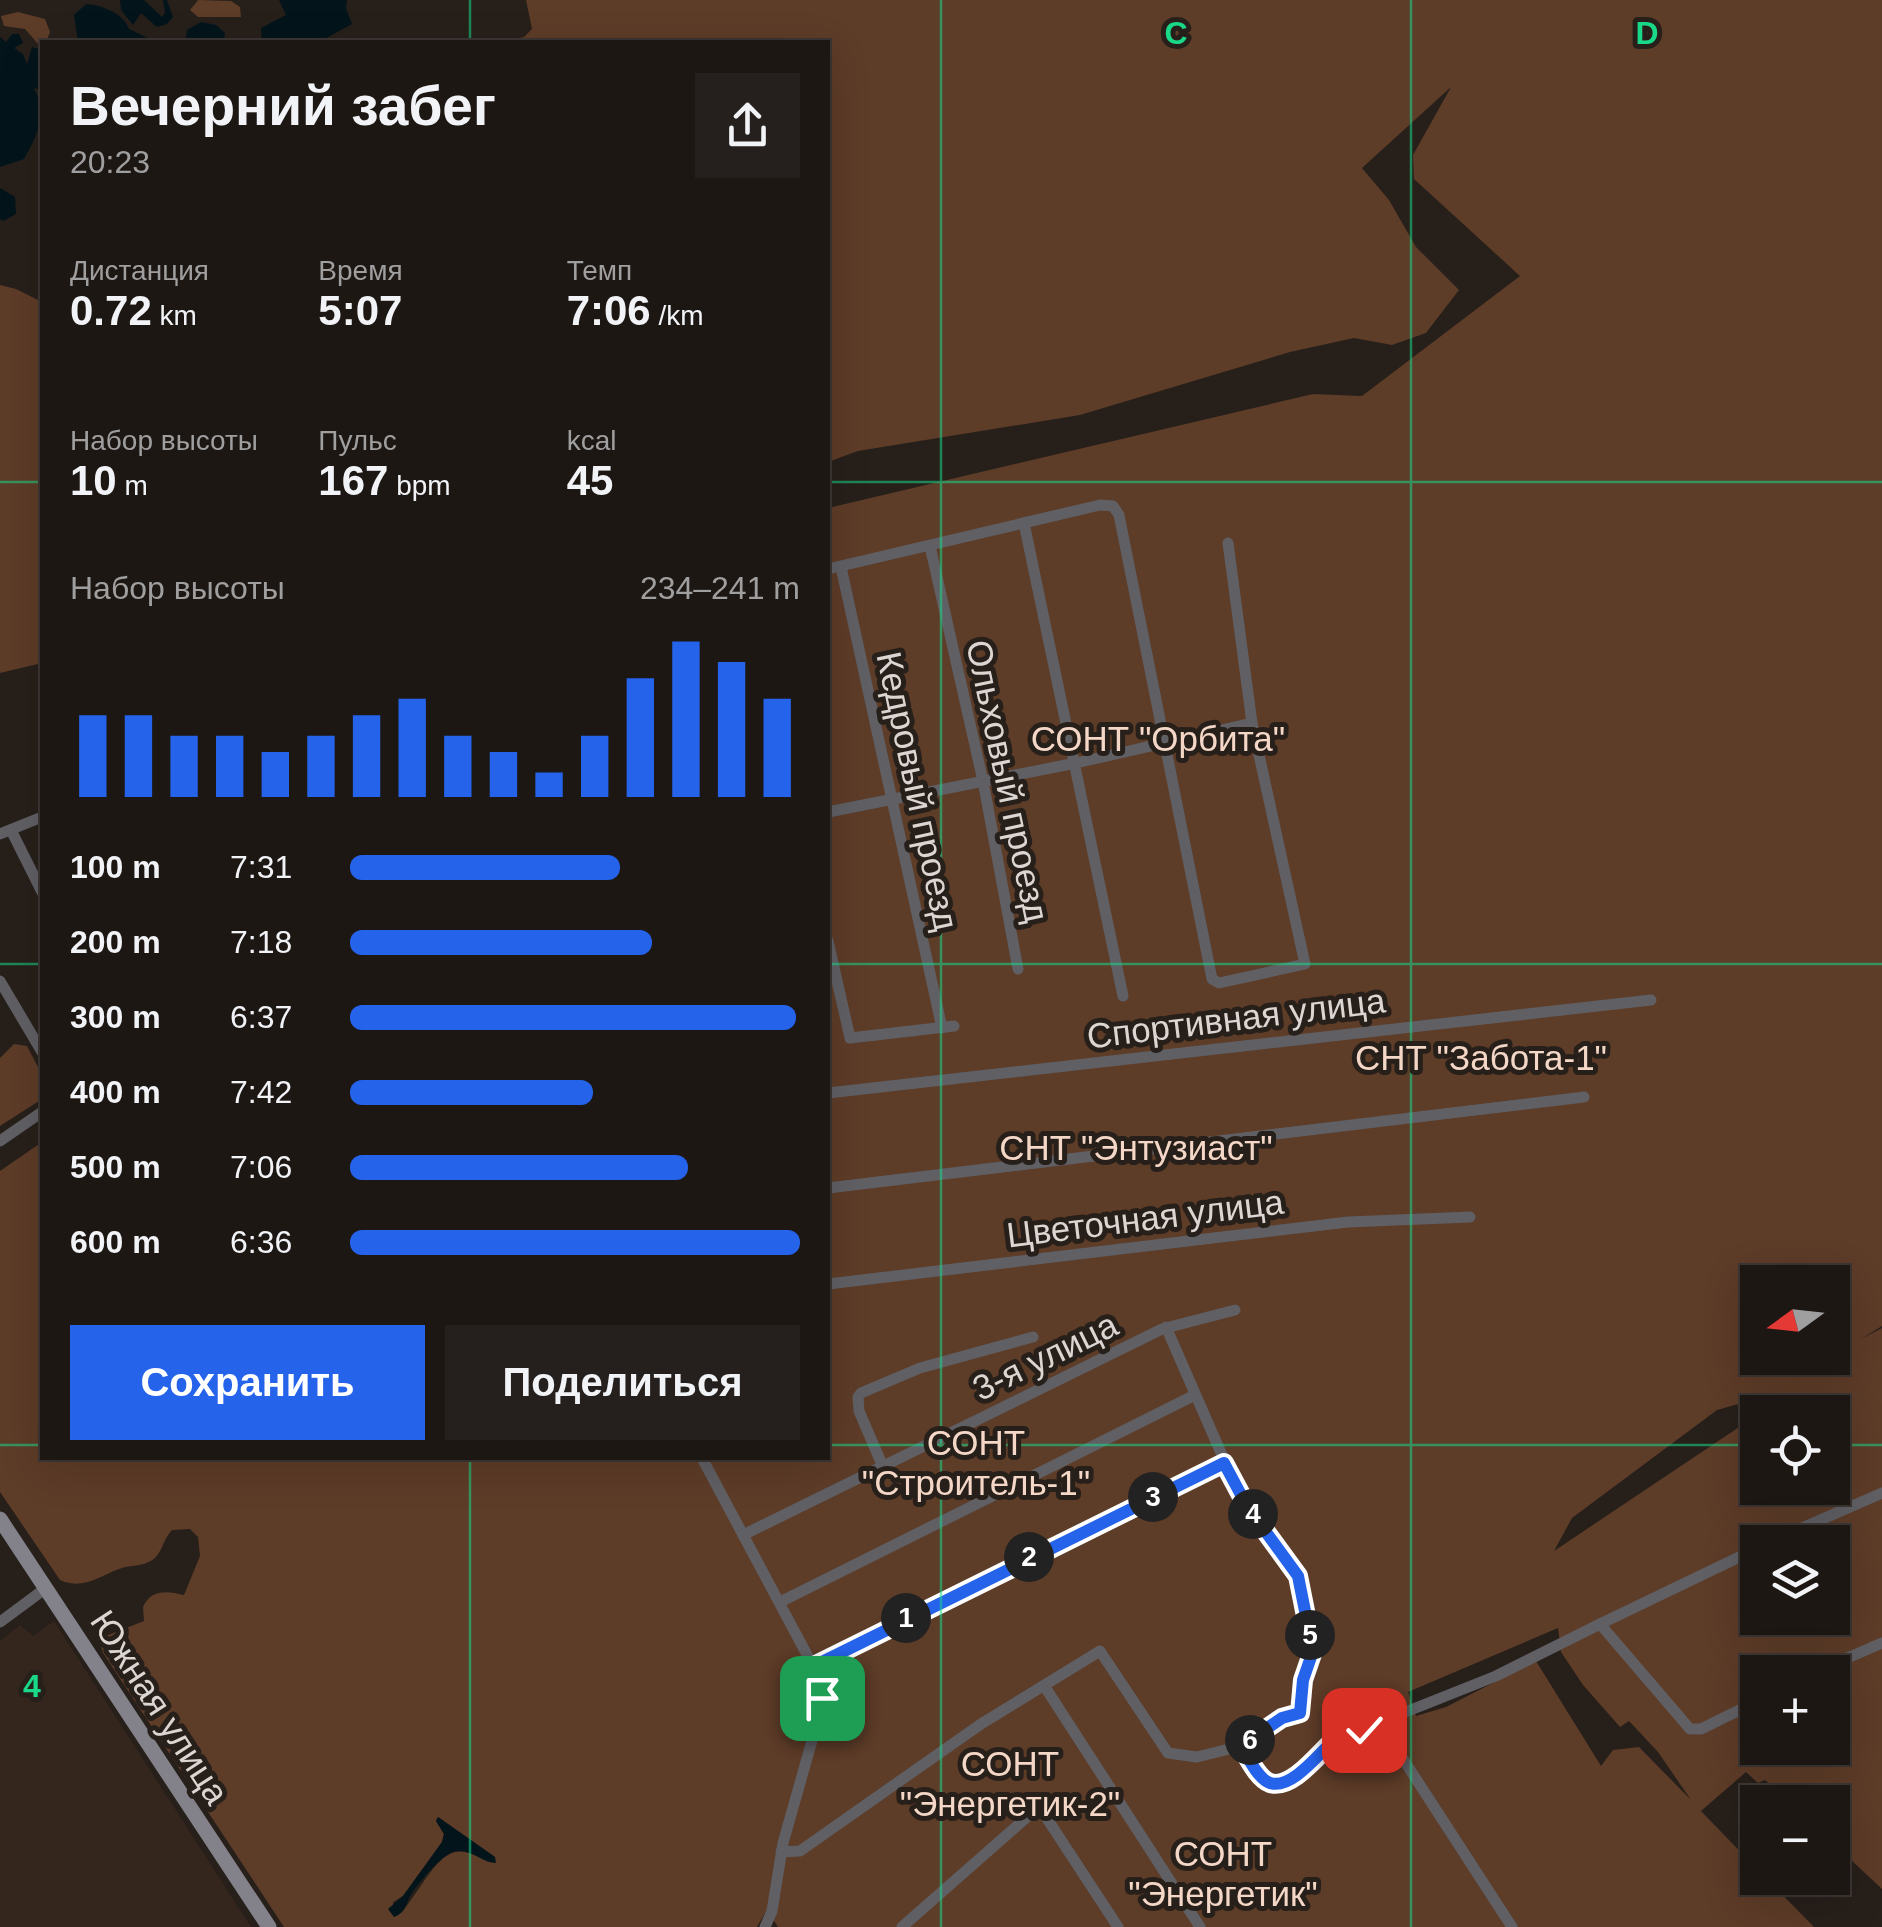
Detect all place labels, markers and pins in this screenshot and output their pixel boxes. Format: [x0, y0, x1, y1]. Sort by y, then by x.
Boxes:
pin: 3 [1128, 1472, 1178, 1522]
pin: 4 [1228, 1489, 1278, 1539]
pin: 2 [1004, 1532, 1054, 1582]
pin: 1 [881, 1593, 931, 1643]
pin: 5 [1285, 1610, 1335, 1660]
pin [780, 1656, 865, 1741]
pin [1322, 1688, 1407, 1773]
pin: 6 [1225, 1715, 1275, 1765]

